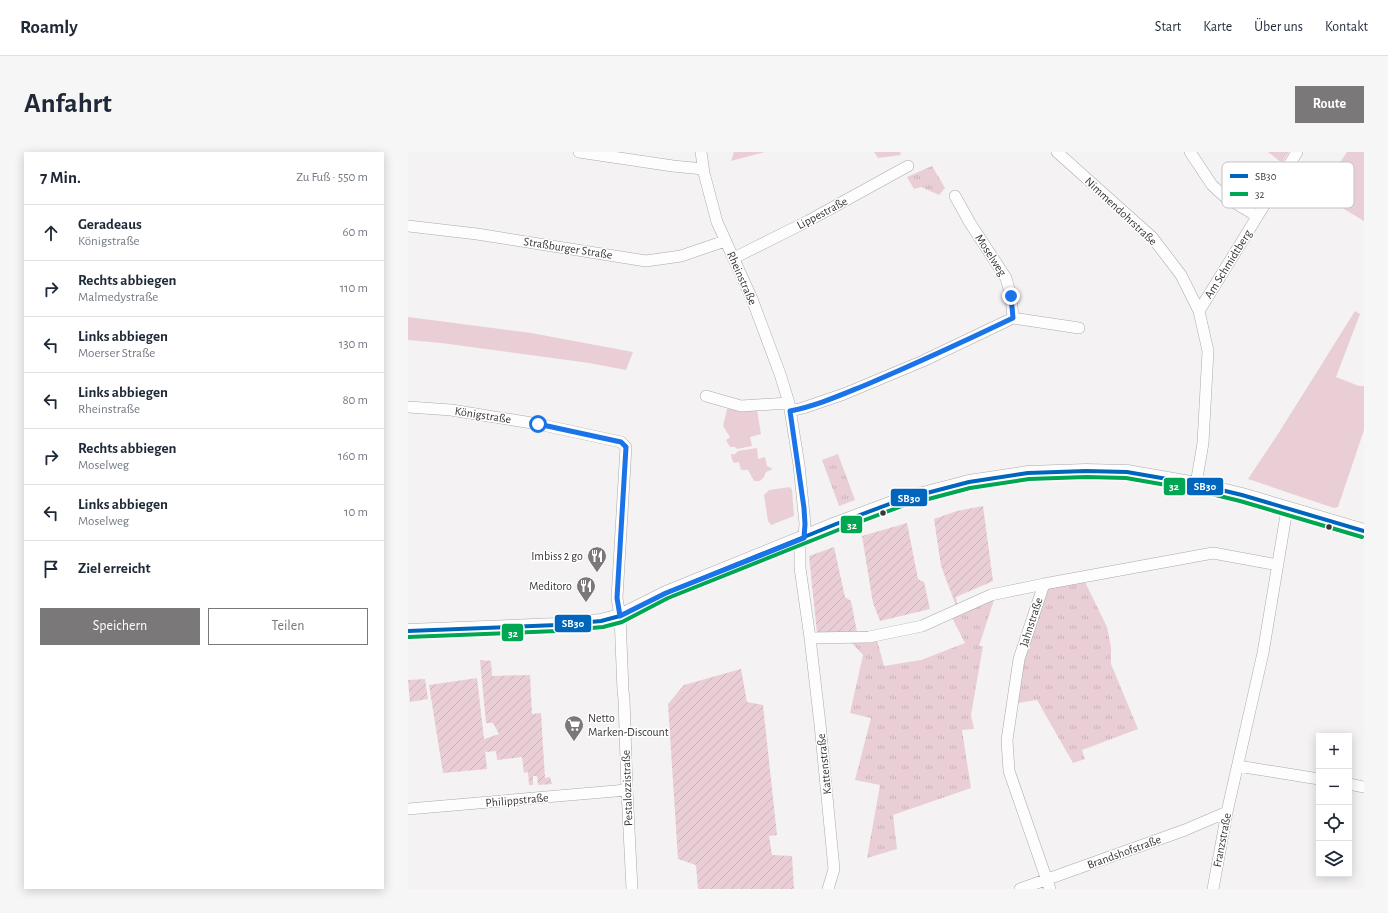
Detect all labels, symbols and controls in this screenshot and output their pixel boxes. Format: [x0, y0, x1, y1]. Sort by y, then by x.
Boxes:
text: Roamly [20, 18, 78, 37]
text: Start [1155, 20, 1181, 34]
text: Karte [1203, 20, 1232, 34]
text: Über uns [1254, 20, 1303, 34]
text: Kontakt [1325, 20, 1368, 34]
button: Route [1295, 86, 1364, 123]
text: Anfahrt [24, 90, 112, 118]
legend [1222, 162, 1354, 208]
text: 7 Min. [40, 169, 81, 186]
text: Zu Fuß · 550 m [296, 171, 368, 184]
text: SB30 [1255, 171, 1277, 182]
street label: Nimmendohrstraße [1083, 175, 1159, 247]
text: 32 [1255, 189, 1265, 200]
street label: Lippestraße [795, 195, 849, 231]
text: Geradeaus [78, 217, 142, 232]
icon: ahead [40, 222, 62, 244]
text: 60 m [342, 226, 368, 239]
street label: Am Schmidtberg [1202, 227, 1254, 300]
street label: Moselweg [973, 232, 1009, 278]
text: Königstraße [78, 235, 139, 248]
street label: Straßburger Straße [523, 235, 613, 261]
street label: Rheinstraße [725, 249, 759, 307]
text: Rechts abbiegen [78, 273, 176, 288]
icon: right [40, 278, 62, 300]
text: 110 m [340, 282, 368, 295]
route end [1002, 287, 1020, 305]
text: Malmedystraße [78, 291, 158, 304]
text: Links abbiegen [78, 329, 168, 344]
icon: left [40, 334, 62, 356]
text: 130 m [339, 338, 368, 351]
text: Moerser Straße [78, 347, 155, 360]
text: Links abbiegen [78, 385, 168, 400]
icon: left [40, 390, 62, 412]
text: 80 m [342, 394, 368, 407]
text: Rheinstraße [78, 403, 140, 416]
street label: Königstraße [454, 405, 512, 425]
route start [529, 415, 547, 433]
text: Rechts abbiegen [78, 441, 176, 456]
icon: right [40, 446, 62, 468]
text: 160 m [338, 450, 368, 463]
text: Moselweg [78, 459, 129, 472]
line badge: 32 [1163, 477, 1186, 496]
line badge: SB30 [1186, 477, 1224, 496]
text: 32 [1169, 481, 1179, 492]
text: SB30 [1194, 481, 1216, 492]
line badge: SB30 [890, 488, 928, 507]
text: SB30 [898, 493, 920, 504]
text: Links abbiegen [78, 497, 168, 512]
icon: left [40, 502, 62, 524]
text: 10 m [344, 506, 368, 519]
unlabelled marker [878, 508, 888, 518]
text: Moselweg [78, 515, 129, 528]
line badge: 32 [840, 515, 863, 534]
text: 32 [847, 520, 857, 531]
unlabelled marker [1324, 522, 1334, 532]
restaurant icon: Imbiss 2 go [586, 545, 608, 573]
place label: Imbiss 2 go [531, 550, 583, 562]
icon: arrive [40, 558, 62, 580]
text: Ziel erreicht [78, 561, 151, 576]
restaurant icon: Meditoro [575, 575, 597, 603]
place label: Meditoro [529, 580, 572, 592]
street label: Jahnstraße [1017, 596, 1045, 648]
button: Speichern [40, 608, 200, 645]
button: Teilen [208, 608, 368, 645]
line badge: SB30 [554, 614, 592, 633]
text: SB30 [562, 618, 584, 629]
line badge: 32 [501, 623, 524, 642]
text: 32 [508, 628, 518, 639]
place label: Netto Marken-Discount [588, 712, 669, 738]
supermarket icon: Netto Marken-Discount [563, 714, 585, 742]
street label: Kattenstraße [815, 733, 833, 795]
map controls [1316, 733, 1352, 877]
button: + [1316, 733, 1352, 769]
street label: Pestalozzistraße [620, 750, 634, 826]
button: − [1316, 769, 1352, 805]
street label: Philippstraße [485, 791, 549, 809]
button: locate [1316, 805, 1352, 841]
street label: Franzstraße [1211, 812, 1233, 868]
street label: Brandshofstraße [1085, 833, 1163, 871]
button: layers [1316, 841, 1352, 877]

